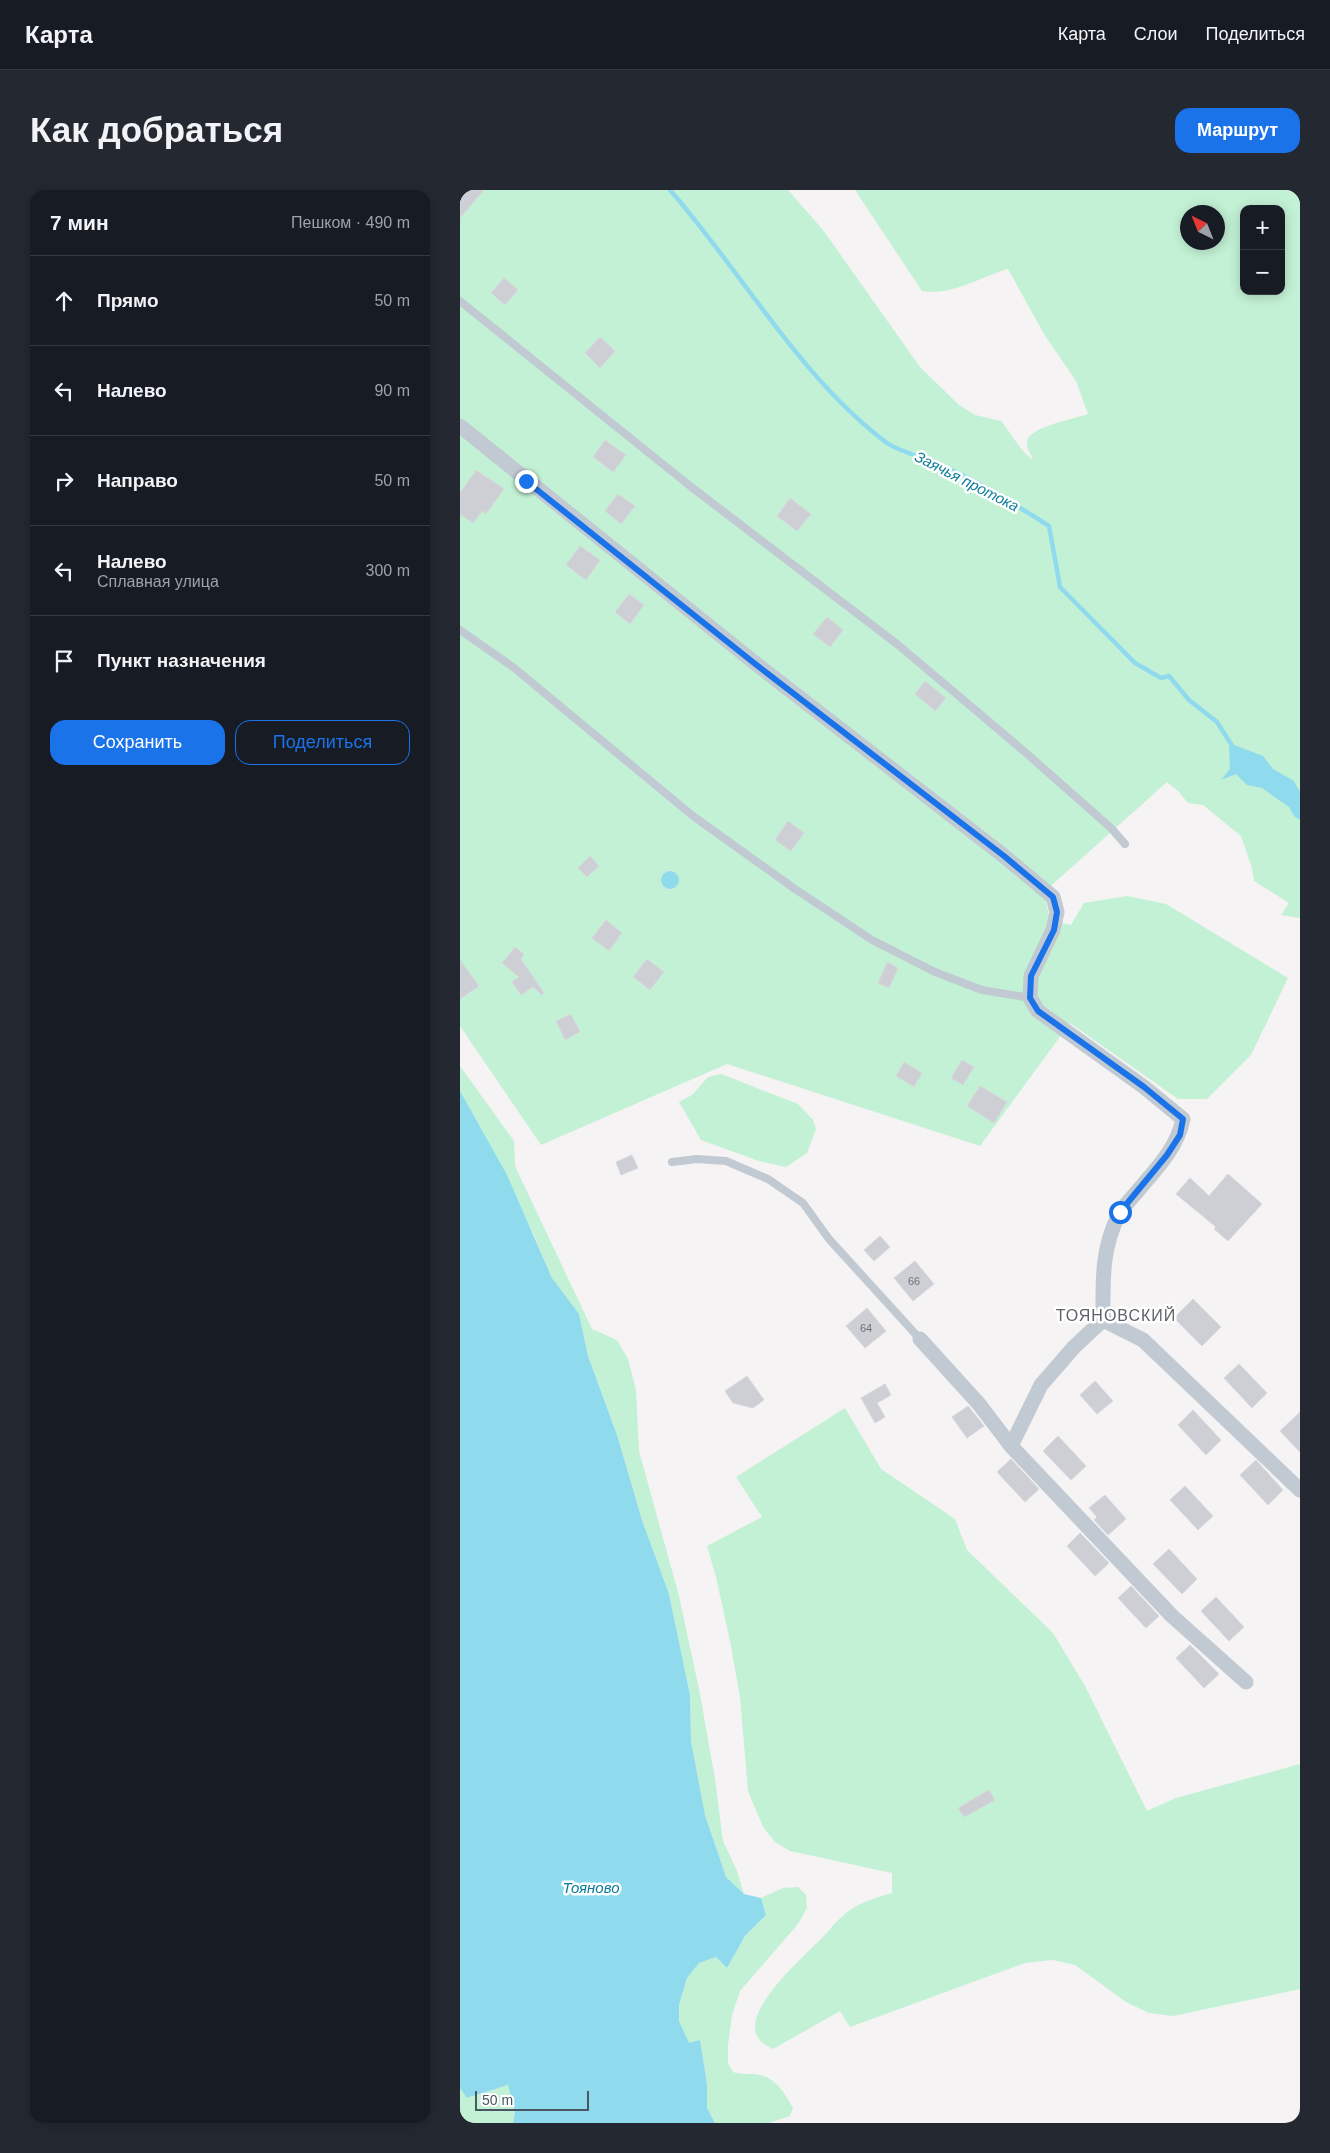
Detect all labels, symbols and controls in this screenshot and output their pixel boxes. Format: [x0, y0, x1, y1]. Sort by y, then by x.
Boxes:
text: Карта [25, 21, 93, 48]
text: Карта [1058, 24, 1106, 44]
text: Слои [1134, 24, 1178, 44]
text: Поделиться [1206, 24, 1305, 44]
button: Маршрут [1175, 108, 1300, 153]
text: Как добраться [30, 110, 283, 149]
north arrow [1180, 205, 1225, 250]
map controls [1240, 205, 1285, 295]
button: + [1240, 205, 1285, 250]
text: 7 мин [50, 211, 109, 234]
text: Пешком · 490 m [291, 214, 410, 231]
button: − [1240, 250, 1285, 295]
icon: ahead [50, 287, 78, 315]
text: Прямо [97, 290, 159, 311]
text: 50 m [374, 292, 410, 309]
icon: left [50, 377, 78, 405]
text: Налево [97, 380, 167, 401]
text: 90 m [374, 382, 410, 399]
water label: Заячья протока [912, 447, 1022, 515]
icon: right [50, 467, 78, 495]
text: Направо [97, 470, 178, 491]
route end [515, 470, 538, 493]
text: 50 m [374, 472, 410, 489]
text: Налево [97, 551, 167, 572]
icon: left [50, 557, 78, 585]
text: 300 m [366, 562, 410, 579]
text: Сплавная улица [97, 573, 219, 590]
icon: arrive [50, 647, 78, 675]
text: Пункт назначения [97, 650, 266, 671]
button: Сохранить [50, 720, 225, 765]
button: Поделиться [235, 720, 410, 765]
route start [1109, 1201, 1132, 1224]
house number: 66 [908, 1275, 920, 1287]
district label: ТОЯНОВСКИЙ [1056, 1306, 1176, 1324]
house number: 64 [860, 1322, 872, 1334]
water label: Тояново [562, 1879, 620, 1896]
scale bar [475, 2088, 589, 2111]
text: 50 m [482, 2092, 513, 2108]

